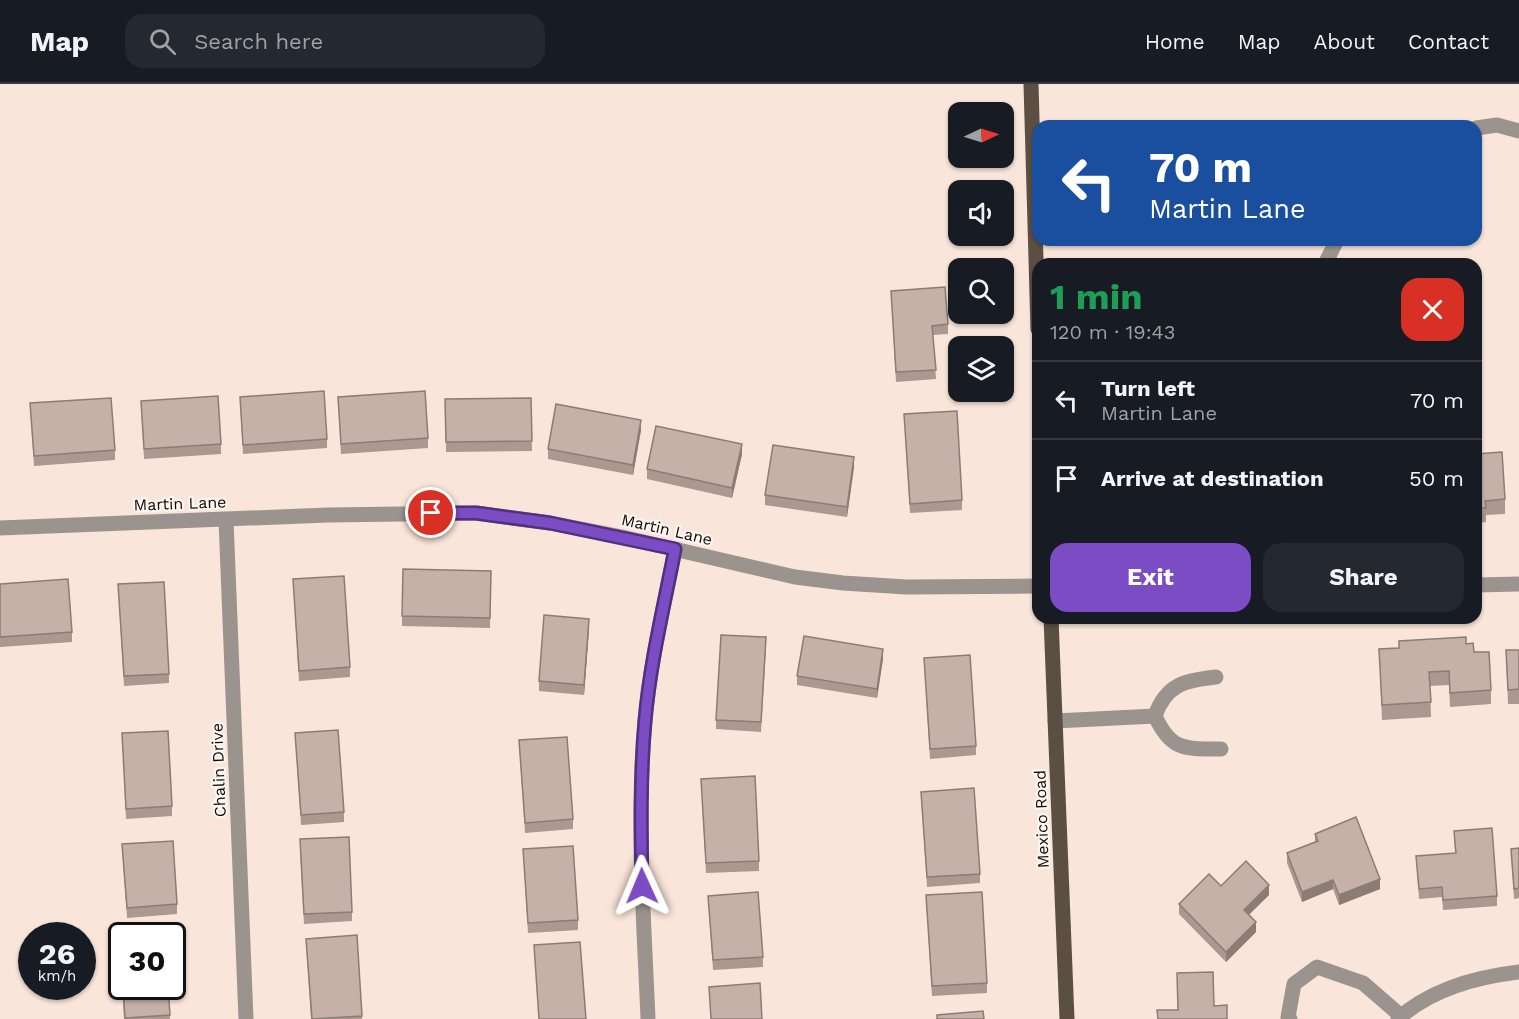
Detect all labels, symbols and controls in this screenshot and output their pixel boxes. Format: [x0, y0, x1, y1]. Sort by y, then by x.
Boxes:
search box [125, 14, 545, 68]
text: Map [30, 25, 89, 58]
icon: search [146, 25, 179, 58]
text: Search here [194, 29, 323, 54]
text: Home [1145, 29, 1205, 54]
text: Map [1238, 29, 1281, 54]
text: About [1314, 29, 1375, 54]
text: Contact [1408, 29, 1489, 54]
north arrow [948, 102, 1014, 168]
map controls [948, 102, 1014, 402]
text: 70 m [1149, 143, 1252, 192]
icon: left [1050, 144, 1128, 222]
button: sound [948, 180, 1014, 246]
text: Martin Lane [1149, 193, 1306, 225]
button: search [948, 258, 1014, 324]
text: 1 min [1050, 276, 1142, 318]
button: close [1401, 278, 1464, 341]
text: 120 m · 19:43 [1050, 320, 1175, 344]
button: layers [948, 336, 1014, 402]
text: Turn left [1101, 376, 1195, 401]
icon: left [1050, 384, 1083, 417]
text: 70 m [1410, 388, 1464, 413]
text: Martin Lane [1101, 401, 1217, 425]
icon: arrive [1050, 462, 1083, 495]
text: Arrive at destination [1101, 466, 1324, 491]
text: 50 m [1409, 466, 1464, 491]
pin [405, 487, 456, 538]
street label: Martin Lane [133, 492, 227, 515]
icon: arrive [414, 496, 447, 529]
street label: Martin Lane [620, 510, 714, 549]
button: Exit [1050, 543, 1251, 612]
button: Share [1263, 543, 1464, 612]
street label: Chalin Drive [207, 723, 230, 817]
street label: Mexico Road [1030, 770, 1053, 868]
position arrow [610, 854, 674, 918]
speed limit sign: 30 [108, 922, 186, 1000]
text: 26 [39, 936, 75, 971]
text: km/h [38, 967, 76, 985]

